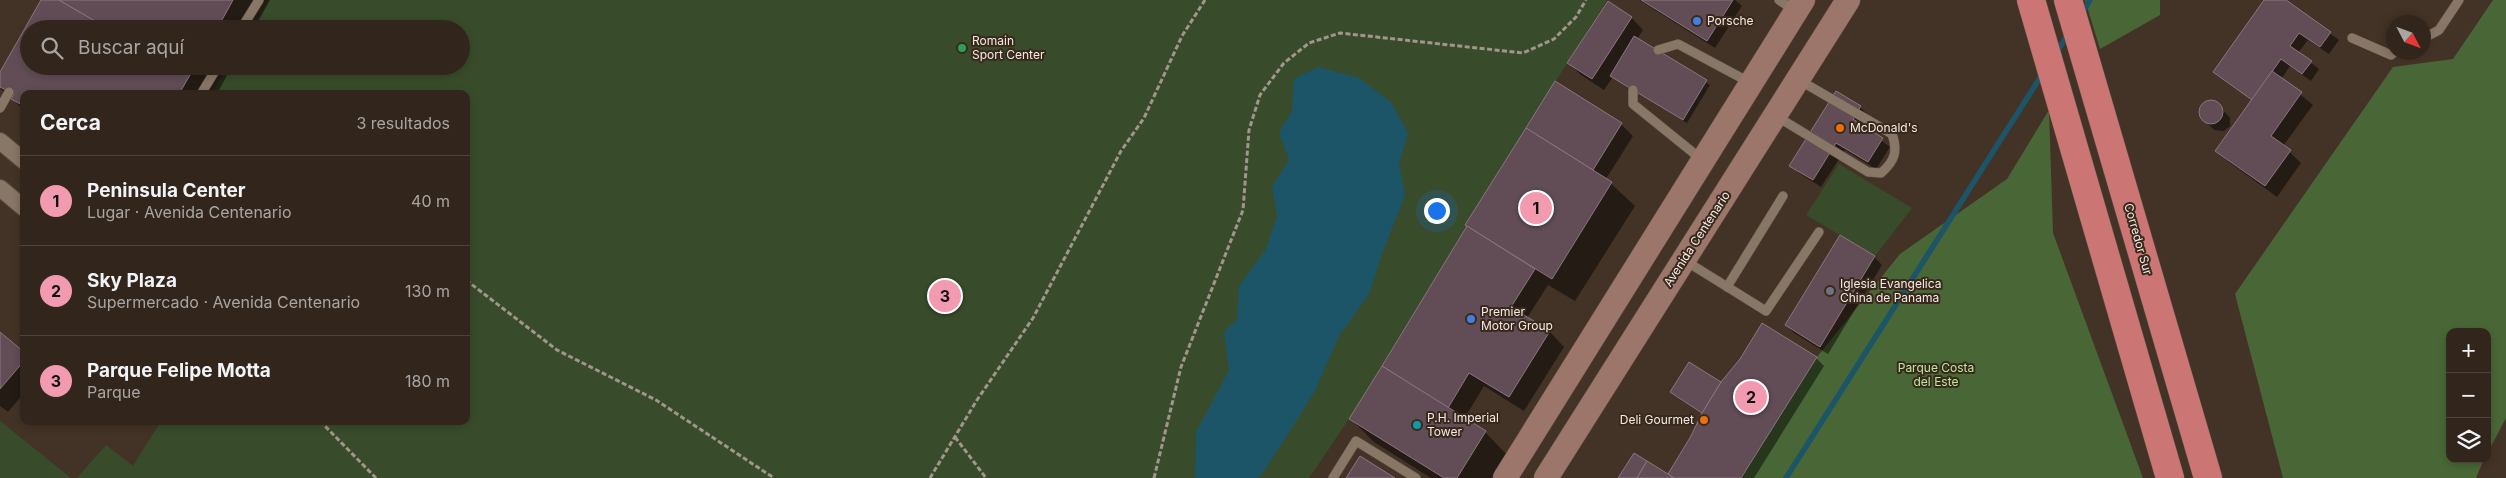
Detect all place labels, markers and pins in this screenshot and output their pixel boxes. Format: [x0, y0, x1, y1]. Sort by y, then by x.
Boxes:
place label: Porsche [1707, 13, 1754, 28]
marker: Porsche [1691, 15, 1703, 27]
place label: Romain Sport Center [972, 33, 1045, 62]
marker: Romain Sport Center [956, 42, 968, 54]
place label: McDonald's [1850, 120, 1918, 135]
marker: McDonald's [1834, 122, 1846, 134]
pin: 1 [1520, 189, 1552, 227]
place label: Iglesia Evangelica China de Panama [1840, 276, 1941, 305]
pin: 3 [929, 277, 961, 315]
marker: Iglesia Evangelica China de Panama [1824, 285, 1836, 297]
place label: Premier Motor Group [1481, 304, 1553, 333]
marker: Premier Motor Group [1465, 313, 1477, 325]
pin: 2 [1735, 378, 1767, 416]
place label: P.H. Imperial Tower [1427, 410, 1499, 439]
place label: Deli Gourmet [1620, 412, 1694, 427]
marker: Deli Gourmet [1698, 414, 1710, 426]
marker: P.H. Imperial Tower [1411, 419, 1423, 431]

